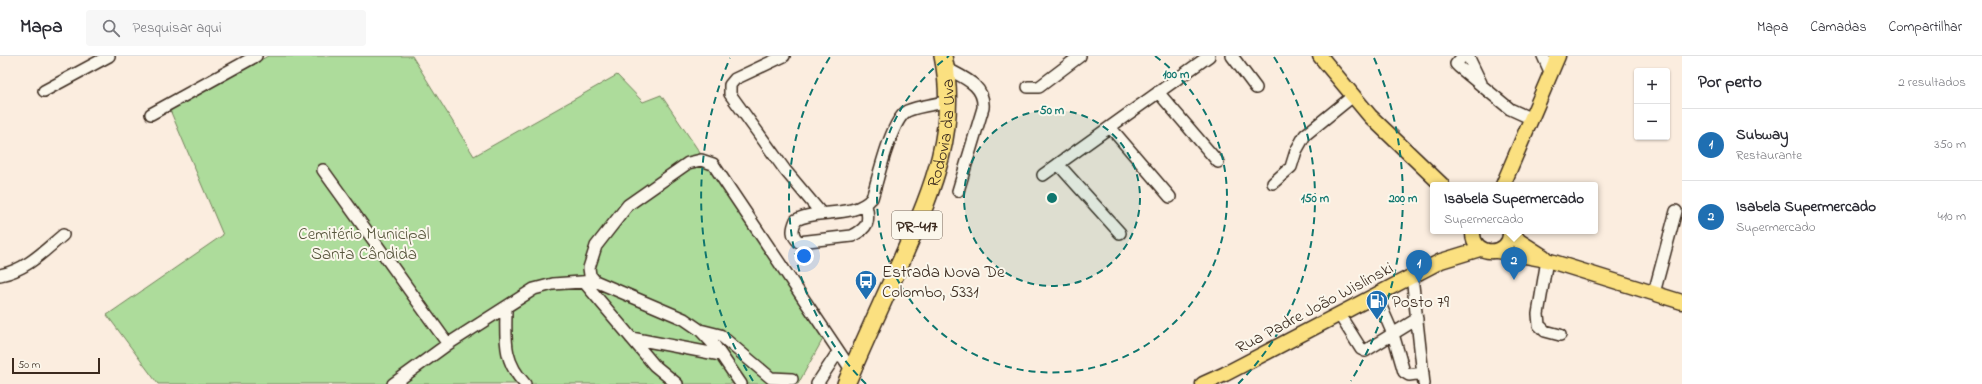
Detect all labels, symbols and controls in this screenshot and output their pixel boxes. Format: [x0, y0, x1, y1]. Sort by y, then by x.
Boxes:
search box [86, 10, 366, 46]
text: Mapa [20, 14, 62, 41]
icon: search [100, 17, 122, 39]
text: Pesquisar aqui [132, 17, 222, 39]
text: Mapa [1757, 17, 1788, 38]
text: Camadas [1810, 17, 1867, 38]
text: Compartilhar [1889, 17, 1962, 38]
text: 100 m [1163, 66, 1190, 84]
map controls [1634, 68, 1670, 140]
button: + [1634, 68, 1670, 104]
text: Por perto [1698, 70, 1762, 95]
text: 2 resultados [1898, 73, 1966, 92]
street label: Rodovia da Uva [921, 78, 962, 191]
text: 50 m [1040, 102, 1065, 120]
button: − [1634, 104, 1670, 140]
text: Subway [1736, 124, 1788, 146]
text: 1 [1709, 135, 1713, 154]
text: 350 m [1934, 135, 1966, 154]
text: Restaurante [1736, 146, 1802, 165]
popup [1430, 182, 1598, 234]
text: Isabela Supermercado [1444, 188, 1584, 210]
text: 150 m [1301, 190, 1330, 208]
text: 200 m [1388, 190, 1418, 208]
centre of rings [1045, 191, 1059, 205]
text: Isabela Supermercado [1736, 196, 1876, 218]
text: 2 [1708, 207, 1714, 226]
text: 410 m [1938, 207, 1966, 226]
text: Supermercado [1444, 210, 1524, 229]
road number: PR-417 [892, 211, 942, 239]
text: Supermercado [1736, 218, 1815, 237]
park label: Cemitério Municipal Santa Cândida [298, 222, 430, 267]
your location [794, 246, 814, 266]
pin: 2 [1501, 247, 1527, 280]
pin: 1 [1406, 250, 1432, 283]
street label: Rua Padre João Wislinski [1231, 256, 1398, 360]
place label: Estrada Nova De Colombo, 5331 [882, 260, 1005, 305]
bus stop icon: Estrada Nova De Colombo, 5331 [853, 268, 879, 301]
fuel station icon: Posto 79 [1364, 288, 1390, 321]
place label: Posto 79 [1392, 290, 1449, 315]
scale bar [12, 356, 100, 375]
text: 50 m [18, 357, 40, 373]

